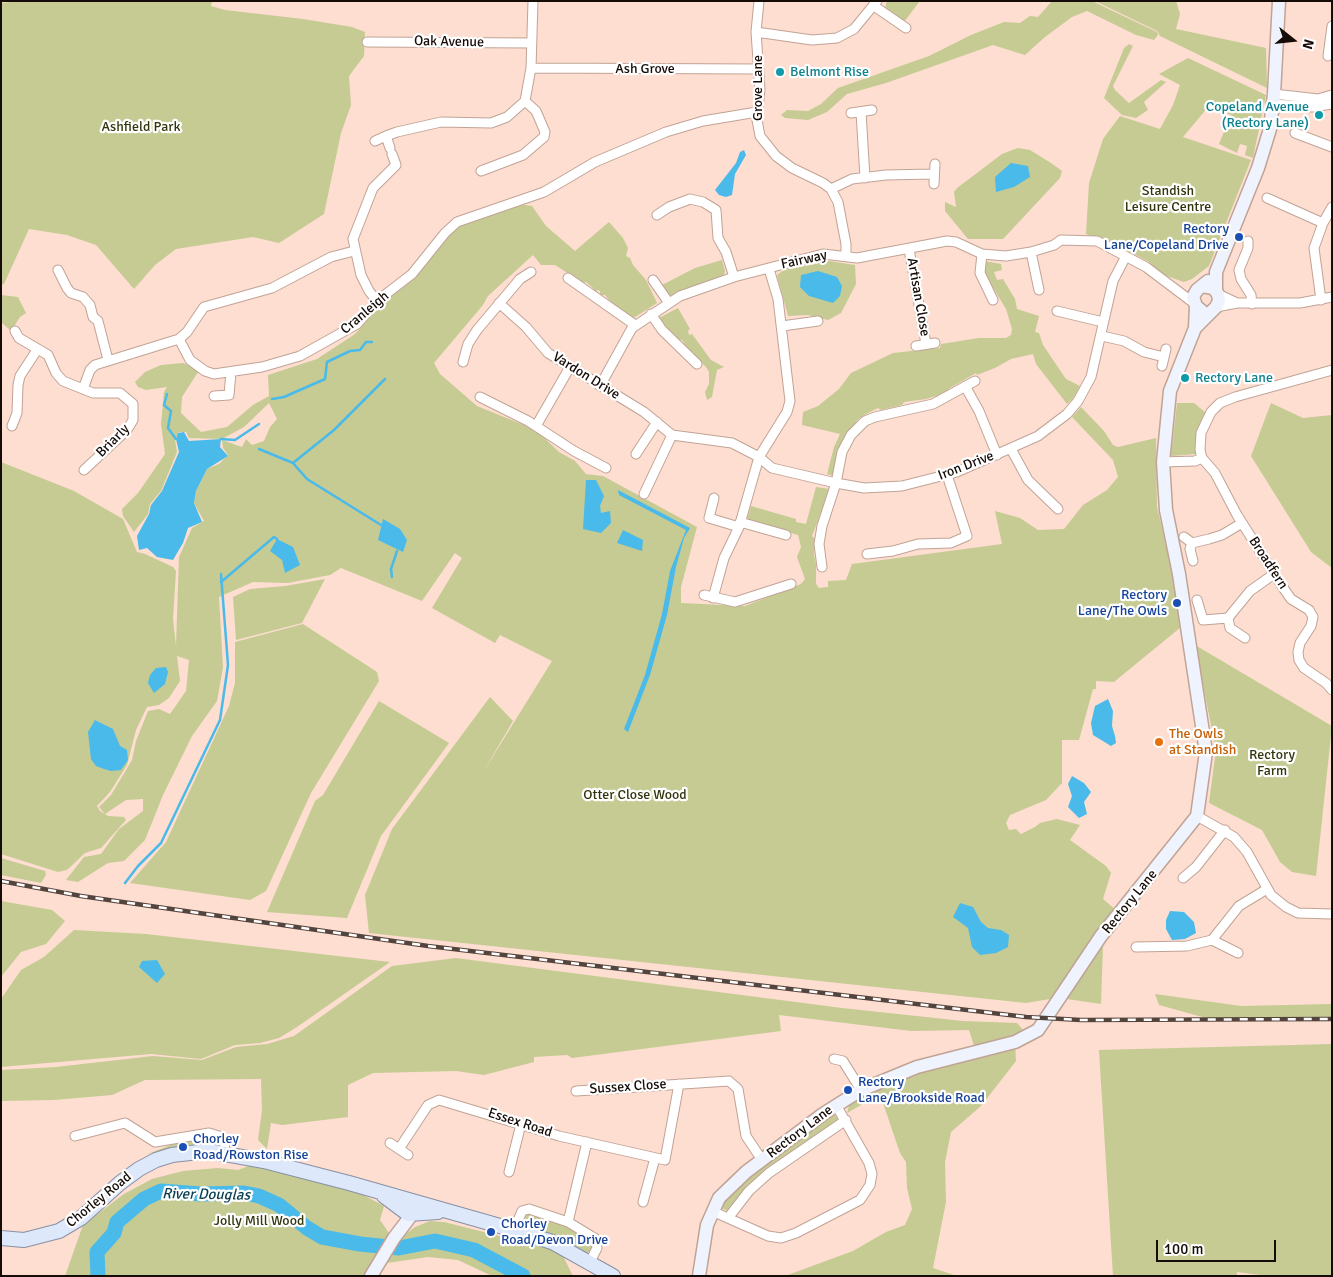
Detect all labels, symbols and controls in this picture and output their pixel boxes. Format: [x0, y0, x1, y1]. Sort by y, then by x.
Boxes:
north arrow [1268, 15, 1318, 65]
street label: Oak Avenue [414, 33, 484, 51]
text: N [1298, 37, 1317, 51]
street label: Grove Lane [750, 55, 766, 121]
street label: Ash Grove [615, 61, 675, 77]
place label: Belmont Rise [790, 64, 869, 80]
marker: Belmont Rise [774, 66, 786, 78]
place label: Copeland Avenue (Rectory Lane) [1206, 99, 1309, 132]
marker: Copeland Avenue (Rectory Lane) [1313, 109, 1325, 121]
park label: Ashfield Park [102, 119, 180, 135]
park label: Standish Leisure Centre [1125, 183, 1211, 216]
place label: Rectory Lane/Copeland Drive [1104, 221, 1229, 253]
marker: Rectory Lane/Copeland Drive [1233, 231, 1245, 243]
street label: Fairway [779, 247, 829, 273]
street label: Artisan Close [903, 256, 933, 338]
street label: Cranleigh [337, 288, 393, 338]
street label: Vardon Drive [549, 349, 623, 403]
place label: Rectory Lane [1195, 370, 1273, 386]
marker: Rectory Lane [1179, 372, 1191, 384]
street label: Briarly [93, 421, 133, 461]
street label: Iron Drive [936, 448, 996, 484]
street label: Broadfern [1245, 534, 1291, 592]
place label: Rectory Lane/The Owls [1078, 587, 1167, 620]
marker: Rectory Lane/The Owls [1171, 597, 1183, 609]
place label: The Owls at Standish [1169, 726, 1236, 759]
marker: The Owls at Standish [1153, 736, 1165, 748]
park label: Rectory Farm [1249, 747, 1295, 780]
park label: Otter Close Wood [583, 787, 687, 803]
street label: Rectory Lane [1099, 866, 1161, 938]
place label: Rectory Lane/Brookside Road [858, 1074, 985, 1106]
street label: Sussex Close [589, 1076, 667, 1098]
marker: Rectory Lane/Brookside Road [842, 1084, 854, 1096]
street label: Rectory Lane [764, 1102, 836, 1162]
street label: Essex Road [486, 1105, 554, 1141]
place label: Chorley Road/Rowston Rise [193, 1131, 309, 1164]
marker: Chorley Road/Rowston Rise [177, 1141, 189, 1153]
street label: Chorley Road [63, 1169, 135, 1231]
water label: River Douglas [162, 1185, 250, 1205]
park label: Jolly Mill Wood [214, 1213, 304, 1229]
place label: Chorley Road/Devon Drive [501, 1216, 608, 1248]
marker: Chorley Road/Devon Drive [485, 1226, 497, 1238]
scale bar [1158, 1230, 1278, 1262]
text: 100 m [1164, 1240, 1204, 1258]

